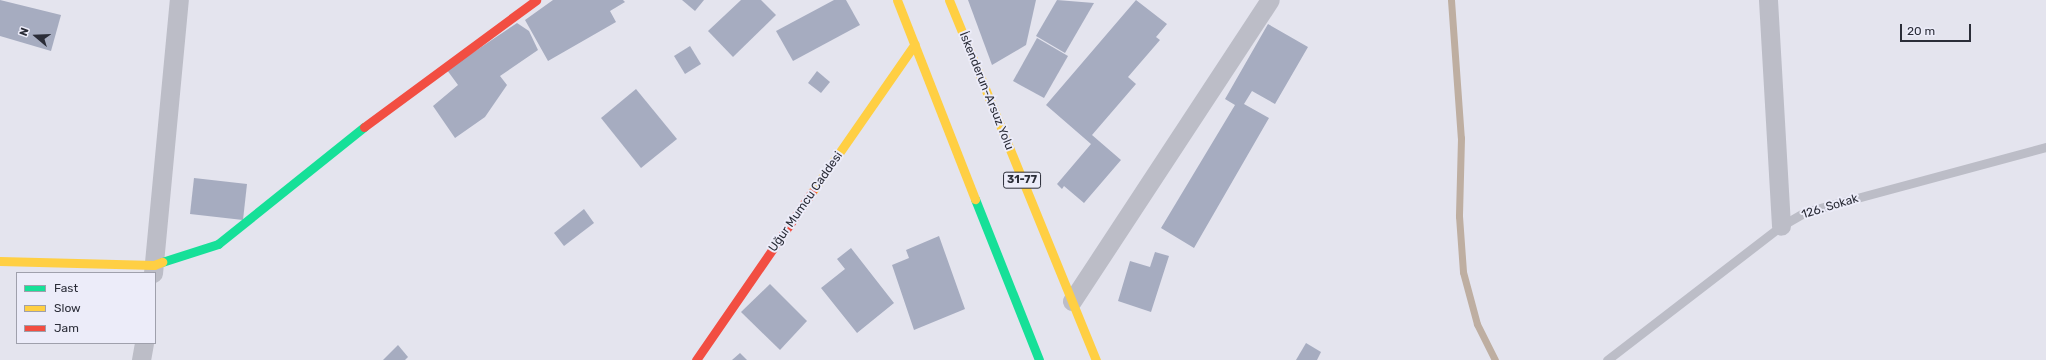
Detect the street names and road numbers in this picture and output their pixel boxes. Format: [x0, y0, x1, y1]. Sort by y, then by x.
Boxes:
street label: İskenderun-Arsuz Yolu [956, 30, 1016, 152]
street label: Uğur Mumcu Caddesi [766, 149, 846, 255]
road number: 31-77 [1003, 171, 1041, 189]
street label: 126. Sokak [1800, 192, 1860, 222]

